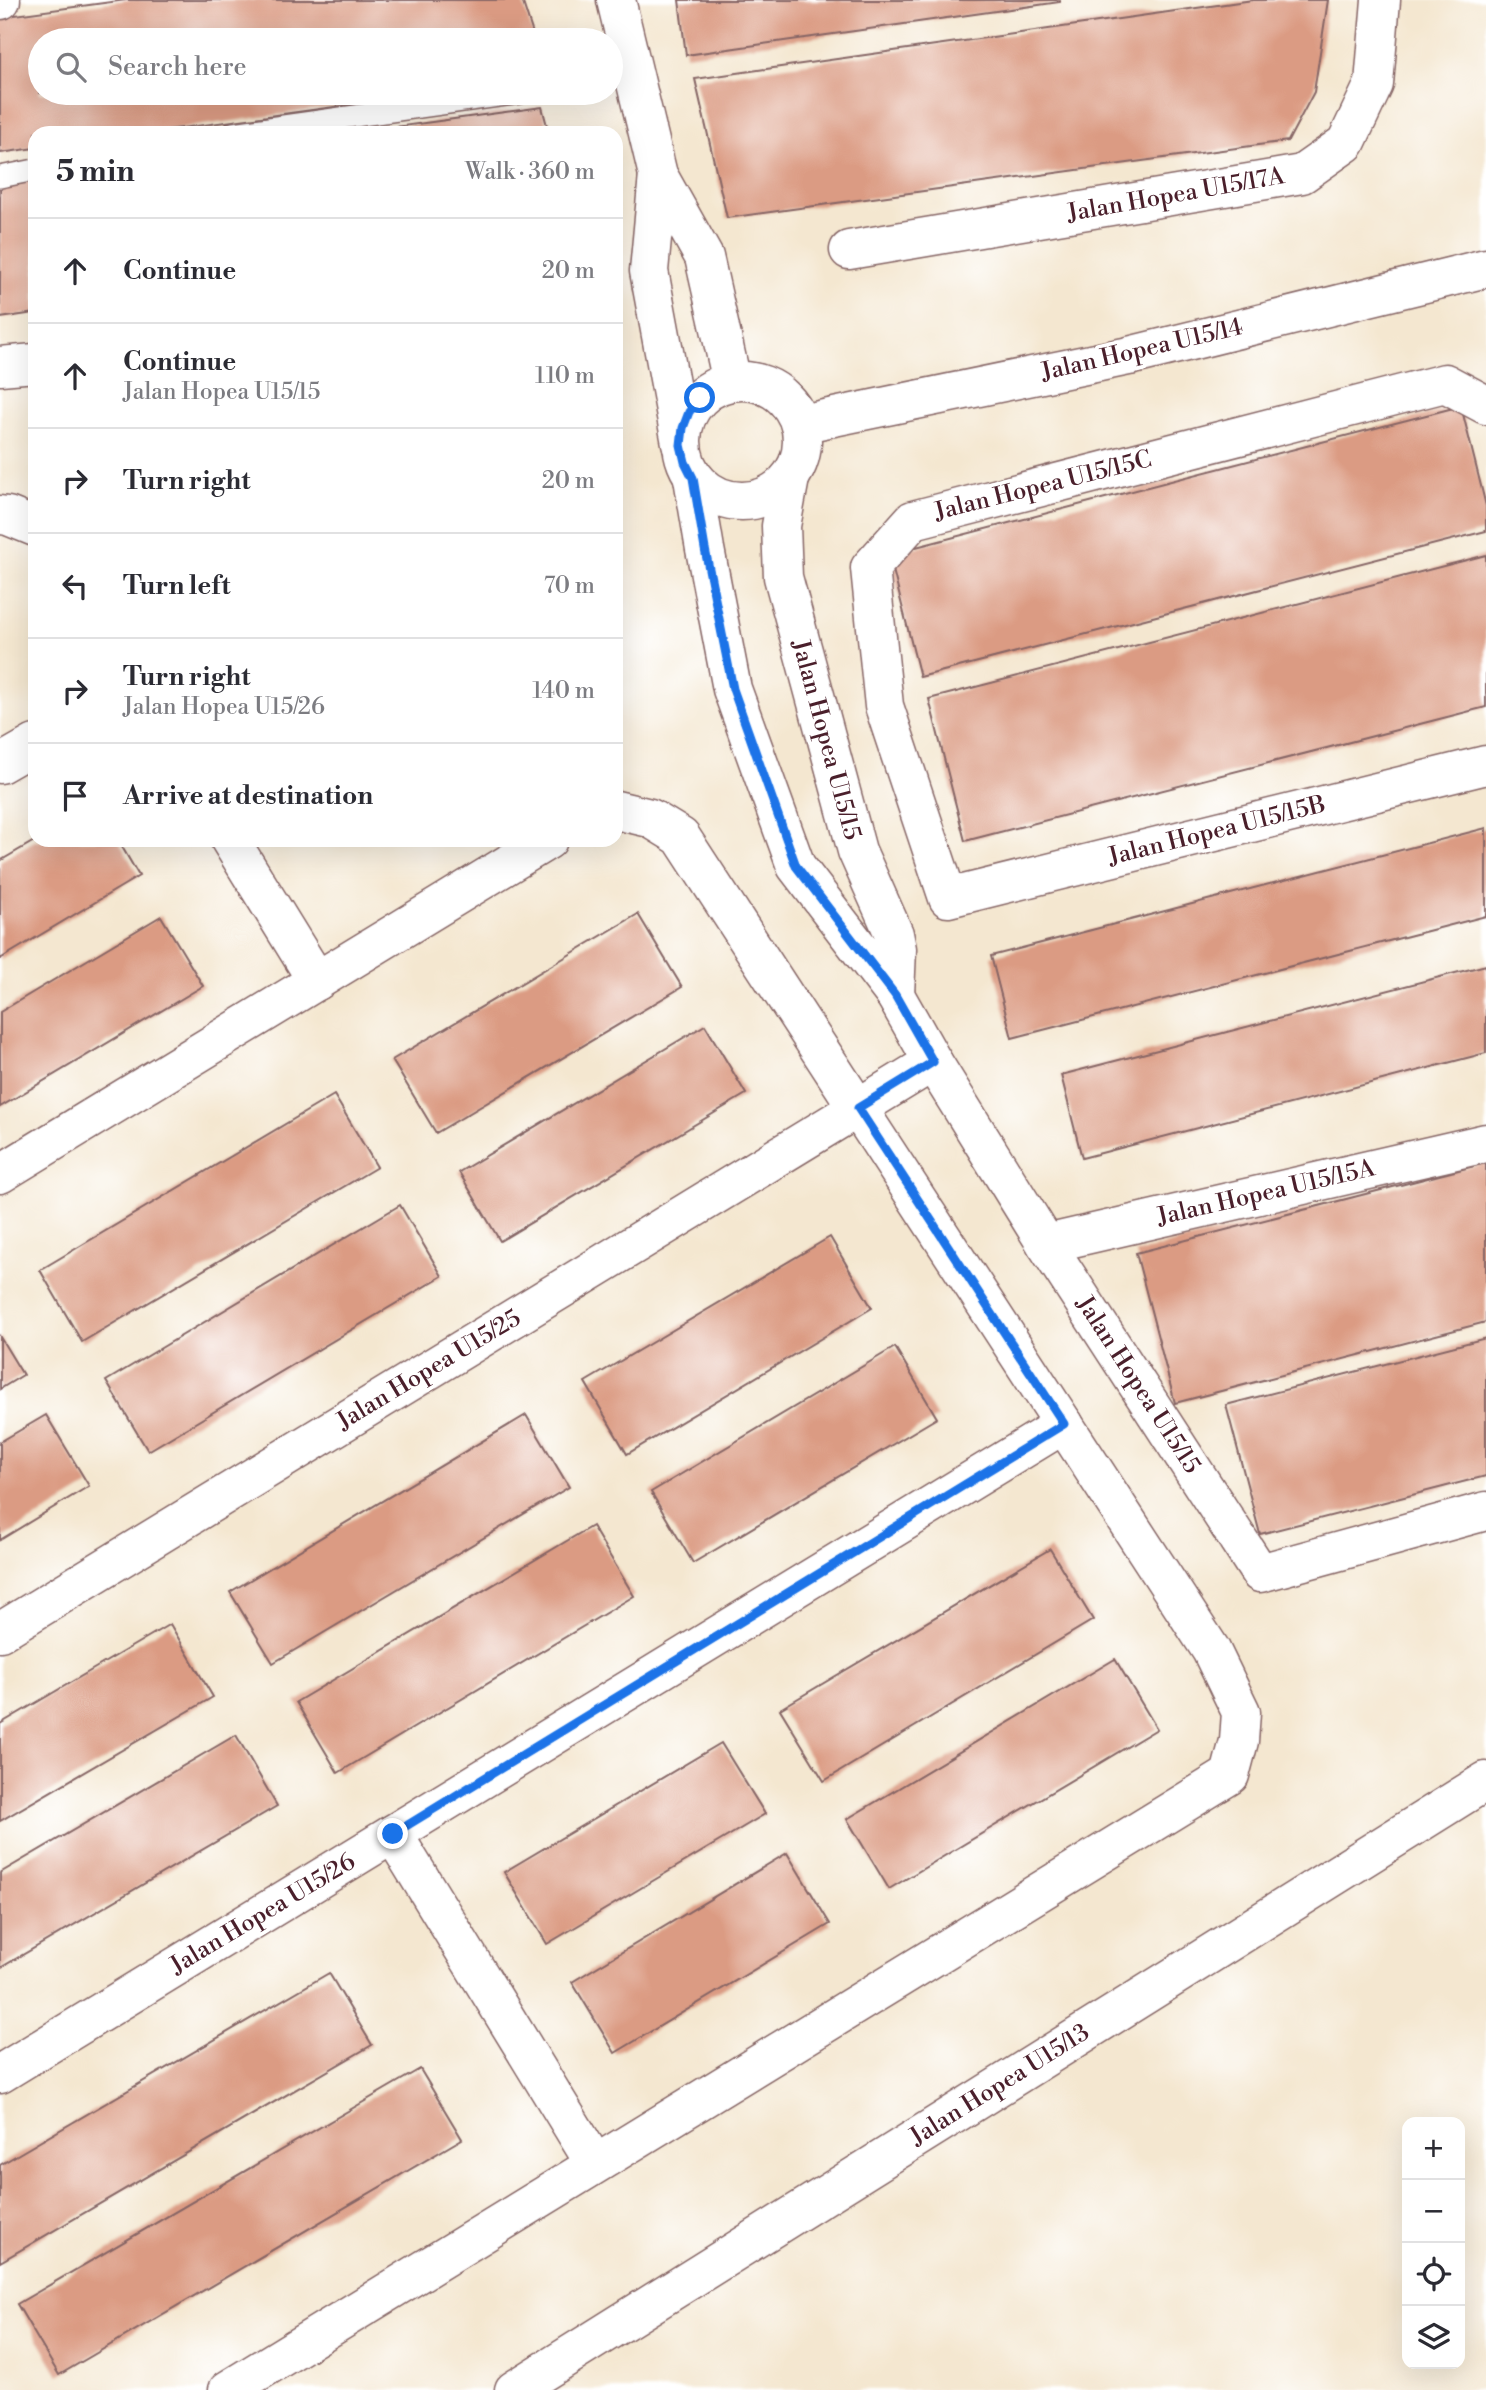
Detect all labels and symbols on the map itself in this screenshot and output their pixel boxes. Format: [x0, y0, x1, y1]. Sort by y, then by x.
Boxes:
street label: Jalan Hopea U15/17A [1064, 161, 1287, 229]
street label: Jalan Hopea U15/14 [1037, 312, 1246, 388]
route start [684, 382, 715, 413]
street label: Jalan Hopea U15/15C [930, 445, 1155, 528]
street label: Jalan Hopea U15/15 [785, 636, 867, 843]
street label: Jalan Hopea U15/15B [1104, 789, 1329, 873]
street label: Jalan Hopea U15/15A [1153, 1153, 1378, 1233]
street label: Jalan Hopea U15/15 [1069, 1290, 1207, 1480]
street label: Jalan Hopea U15/25 [331, 1303, 526, 1437]
route end [377, 1818, 408, 1849]
street label: Jalan Hopea U15/26 [164, 1847, 361, 1982]
street label: Jalan Hopea U15/13 [904, 2018, 1095, 2153]

